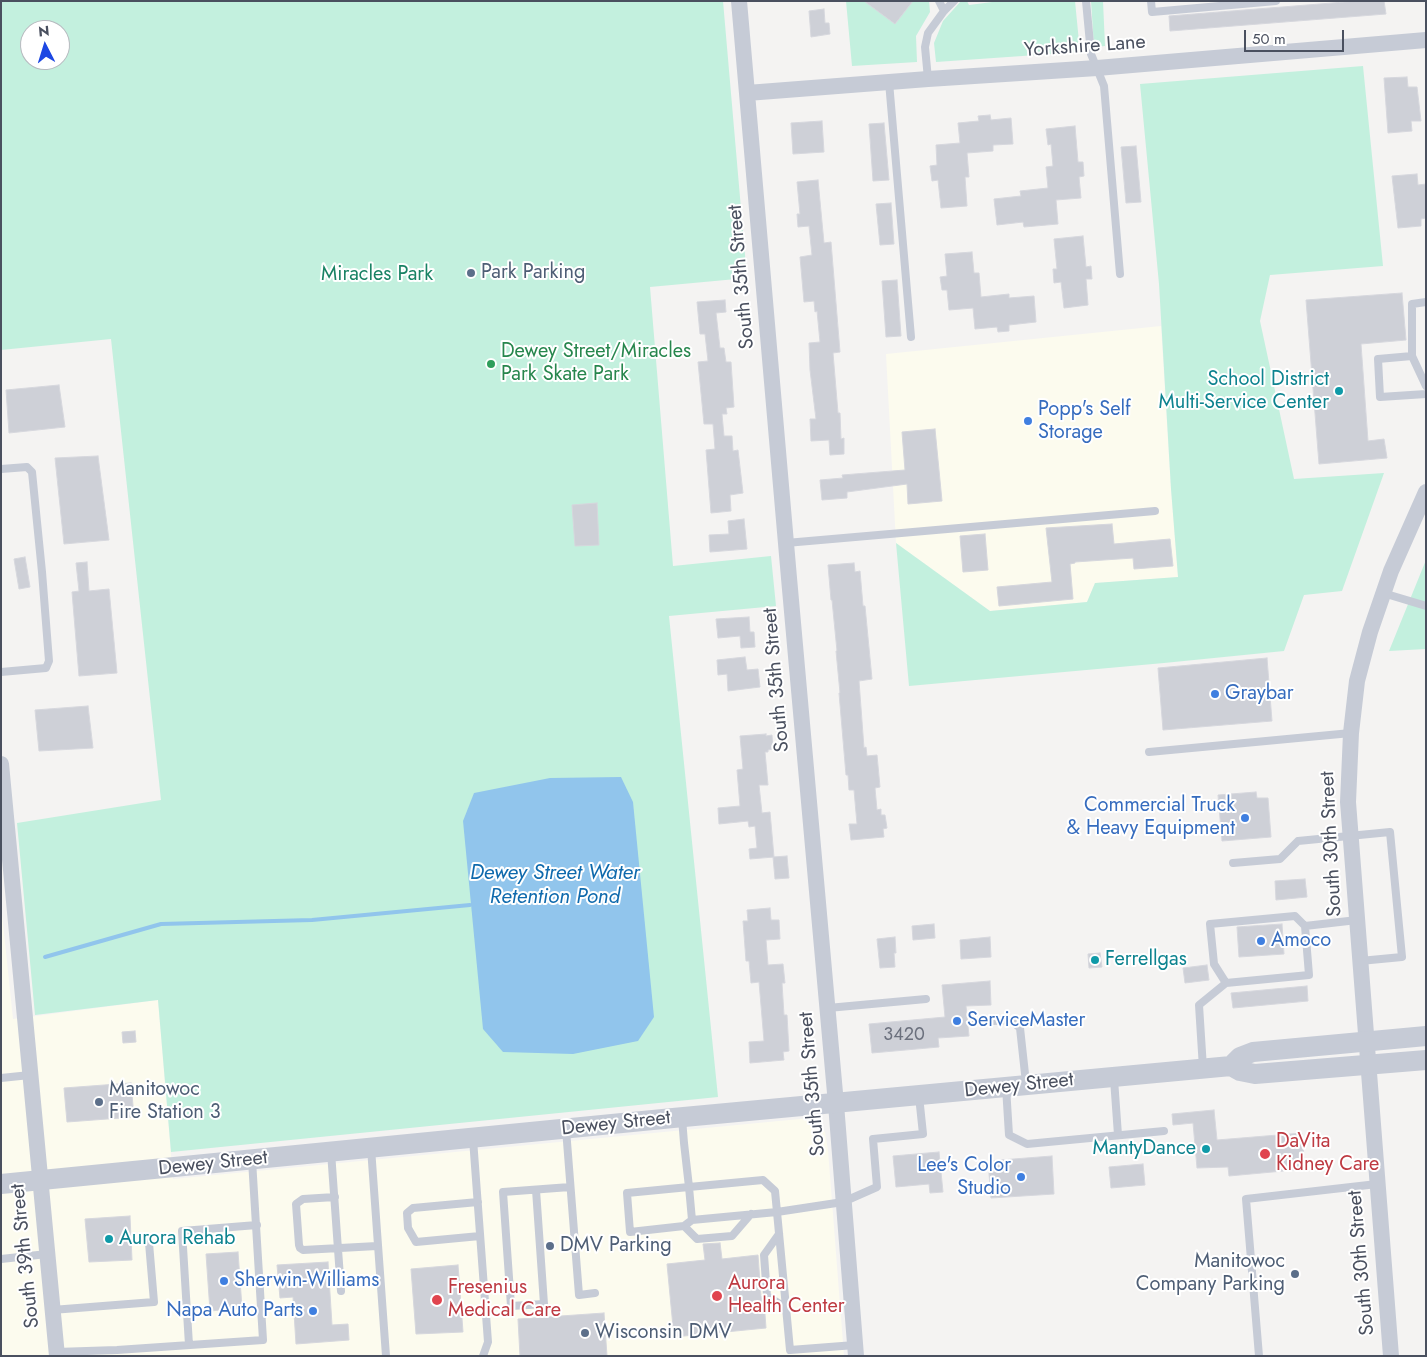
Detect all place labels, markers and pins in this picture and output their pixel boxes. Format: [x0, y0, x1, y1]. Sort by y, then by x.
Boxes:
place label: Park Parking [481, 261, 585, 285]
marker: Park Parking [465, 267, 477, 279]
place label: Dewey Street/Miracles Park Skate Park [501, 340, 691, 387]
marker: Dewey Street/Miracles Park Skate Park [485, 358, 497, 370]
place label: School District Multi-Service Center [1158, 368, 1329, 415]
marker: School District Multi-Service Center [1333, 385, 1345, 397]
place label: Popp's Self Storage [1038, 398, 1131, 445]
marker: Popp's Self Storage [1022, 415, 1034, 427]
place label: Graybar [1225, 682, 1294, 706]
marker: Graybar [1209, 688, 1221, 700]
place label: Commercial Truck & Heavy Equipment [1066, 794, 1235, 841]
marker: Commercial Truck & Heavy Equipment [1239, 812, 1251, 824]
place label: Amoco [1271, 929, 1331, 953]
marker: Amoco [1255, 935, 1267, 947]
place label: Ferrellgas [1105, 948, 1187, 972]
marker: Ferrellgas [1089, 954, 1101, 966]
place label: ServiceMaster [967, 1009, 1085, 1033]
marker: ServiceMaster [951, 1015, 963, 1027]
place label: Manitowoc Fire Station 3 [109, 1078, 221, 1125]
marker: Manitowoc Fire Station 3 [93, 1096, 105, 1108]
place label: DaVita Kidney Care [1276, 1130, 1379, 1177]
place label: MantyDance [1093, 1137, 1196, 1161]
marker: MantyDance [1200, 1143, 1212, 1155]
marker: DaVita Kidney Care [1258, 1147, 1272, 1161]
place label: Lee's Color Studio [917, 1154, 1011, 1201]
marker: Lee's Color Studio [1015, 1171, 1027, 1183]
place label: Aurora Rehab [119, 1227, 235, 1251]
marker: Aurora Rehab [103, 1233, 115, 1245]
place label: DMV Parking [560, 1234, 672, 1258]
marker: DMV Parking [544, 1240, 556, 1252]
place label: Manitowoc Company Parking [1136, 1250, 1285, 1297]
marker: Manitowoc Company Parking [1289, 1268, 1301, 1280]
place label: Sherwin-Williams [234, 1269, 379, 1293]
place label: Aurora Health Center [728, 1272, 845, 1319]
marker: Sherwin-Williams [218, 1275, 230, 1287]
place label: Fresenius Medical Care [448, 1276, 561, 1323]
marker: Aurora Health Center [710, 1289, 724, 1303]
marker: Fresenius Medical Care [430, 1293, 444, 1307]
place label: Napa Auto Parts [166, 1299, 303, 1323]
marker: Napa Auto Parts [307, 1305, 319, 1317]
place label: Wisconsin DMV [595, 1321, 732, 1345]
marker: Wisconsin DMV [579, 1327, 591, 1339]

